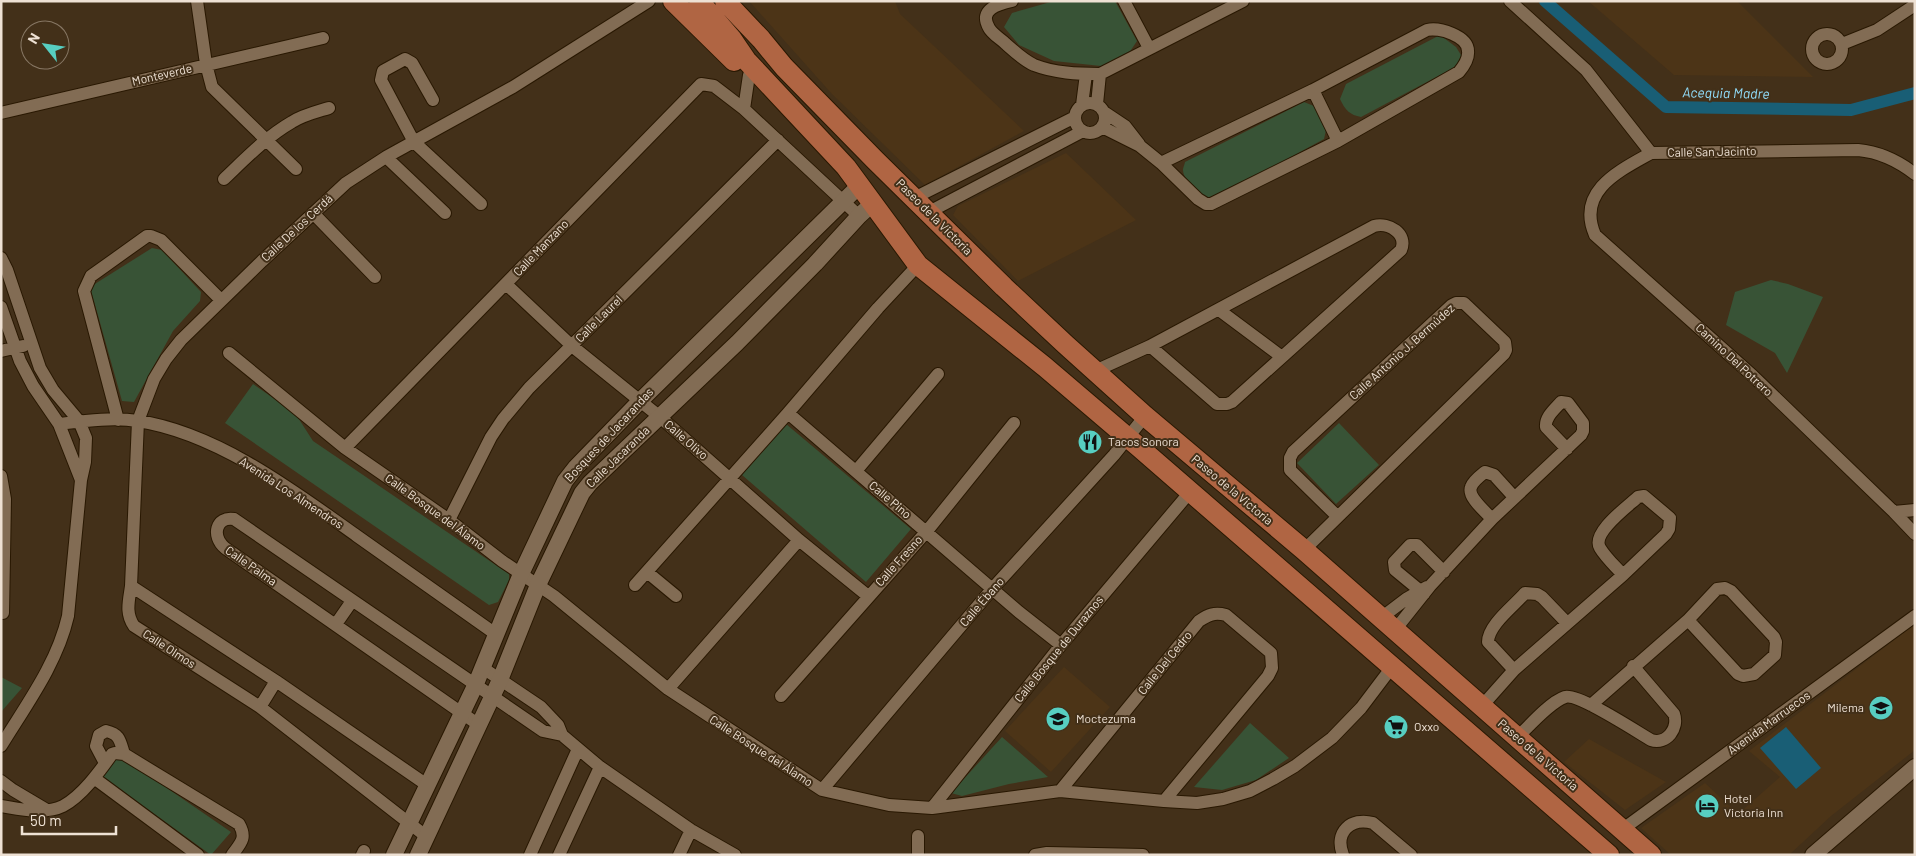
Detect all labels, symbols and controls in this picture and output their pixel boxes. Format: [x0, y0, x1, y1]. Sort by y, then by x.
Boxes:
north arrow [20, 20, 70, 70]
text: N [24, 30, 43, 47]
street label: Monteverde [130, 60, 193, 88]
water label: Acequia Madre [1682, 83, 1770, 102]
street label: Calle San Jacinto [1667, 143, 1757, 159]
street label: Paseo de la Victoria [894, 175, 976, 257]
street label: Calle De los Cerdá [258, 191, 335, 264]
street label: Calle Manzano [510, 216, 571, 279]
street label: Calle Laurel [572, 292, 625, 345]
street label: Calle Antonio J. Bermúdez [1346, 301, 1457, 402]
street label: Camino Del Potrero [1693, 320, 1776, 398]
street label: Bosques de Jacarandas [561, 384, 656, 484]
street label: Calle Olivo [662, 417, 711, 462]
street label: Calle Jacaranda [583, 423, 652, 490]
restaurant icon: Tacos Sonora [1077, 429, 1103, 455]
place label: Tacos Sonora [1108, 434, 1179, 448]
street label: Paseo de la Victoria [1189, 451, 1276, 527]
street label: Avenida Los Almendros [237, 453, 346, 531]
street label: Calle Bosque del Álamo [383, 470, 488, 552]
street label: Calle Pino [867, 478, 915, 521]
street label: Calle Fresno [872, 532, 925, 589]
street label: Calle Palma [223, 542, 280, 588]
street label: Calle Ébano [956, 574, 1006, 629]
street label: Calle Bosque de Duraznos [1011, 592, 1106, 704]
street label: Calle Olmos [141, 626, 199, 671]
street label: Calle Del Cedro [1134, 628, 1194, 697]
street label: Avenida Marruecos [1725, 688, 1812, 757]
school or university icon: Milema [1868, 695, 1894, 721]
place label: Milema [1827, 700, 1864, 714]
school or university icon: Moctezuma [1045, 706, 1071, 732]
place label: Moctezuma [1076, 711, 1136, 725]
street label: Calle Bosque del Álamo [707, 712, 816, 789]
supermarket icon: Oxxo [1383, 714, 1409, 740]
street label: Paseo de la Victoria [1496, 716, 1582, 793]
place label: Oxxo [1414, 719, 1439, 733]
place label: Hotel Victoria Inn [1724, 791, 1783, 819]
hotel icon: Hotel Victoria Inn [1694, 793, 1720, 819]
scale bar [22, 804, 116, 836]
text: 50 m [30, 811, 62, 829]

